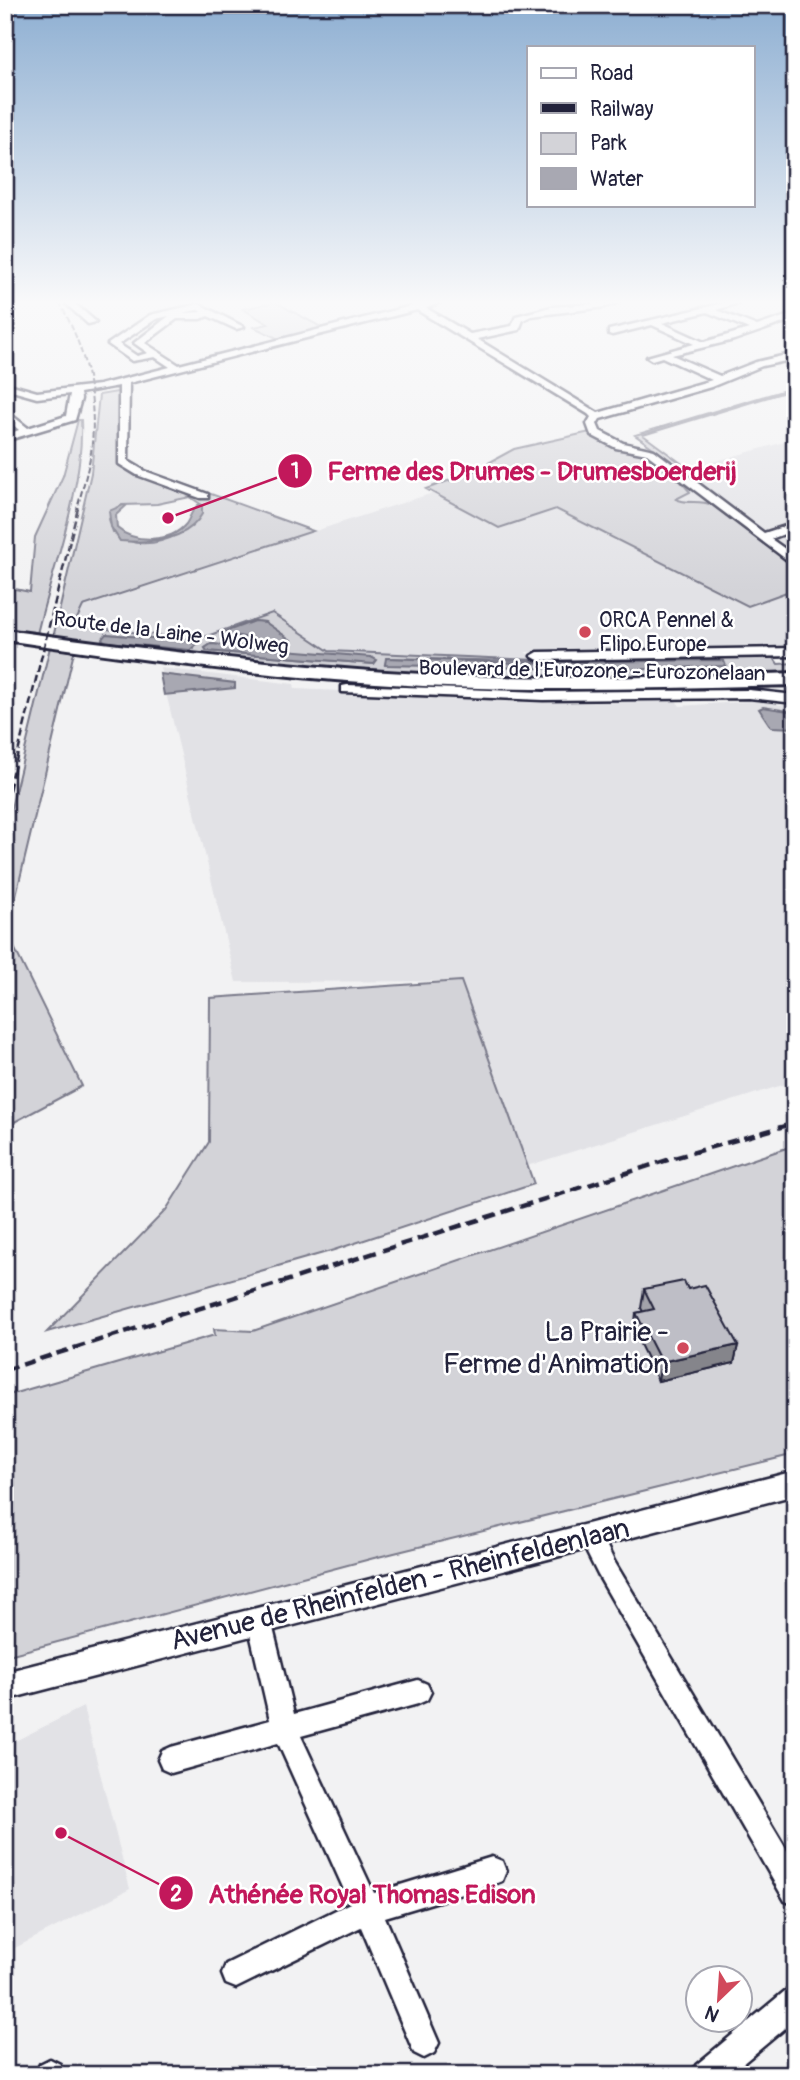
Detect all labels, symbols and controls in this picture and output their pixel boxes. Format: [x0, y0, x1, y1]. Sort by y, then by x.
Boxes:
legend [527, 46, 754, 206]
text: Road [590, 60, 634, 87]
text: Railway [590, 96, 654, 123]
text: Park [590, 130, 627, 157]
text: Water [590, 166, 644, 193]
callout: Ferme des Drumes - Drumesboerderij [278, 448, 750, 495]
text: Ferme des Drumes - Drumesboerderij [327, 456, 737, 488]
text: 1 [291, 458, 299, 485]
street label: Route de la Laine - Wolweg [52, 605, 290, 661]
place label: ORCA Pennel & Flipo Europe [599, 607, 734, 658]
marker: ORCA Pennel & Flipo Europe [577, 624, 593, 640]
street label: Boulevard de l'Eurozone - Eurozonelaan [418, 654, 766, 688]
place label: La Prairie - Ferme d'Animation [443, 1315, 669, 1382]
marker: La Prairie - Ferme d'Animation [675, 1340, 691, 1356]
street label: Avenue de Rheinfelden - Rheinfeldenlaan [167, 1511, 633, 1659]
callout: Athénée Royal Thomas Edison [159, 1870, 549, 1917]
text: Athénée Royal Thomas Edison [208, 1879, 536, 1911]
text: 2 [170, 1881, 182, 1908]
north arrow [684, 1965, 754, 2035]
text: N [701, 2000, 723, 2027]

